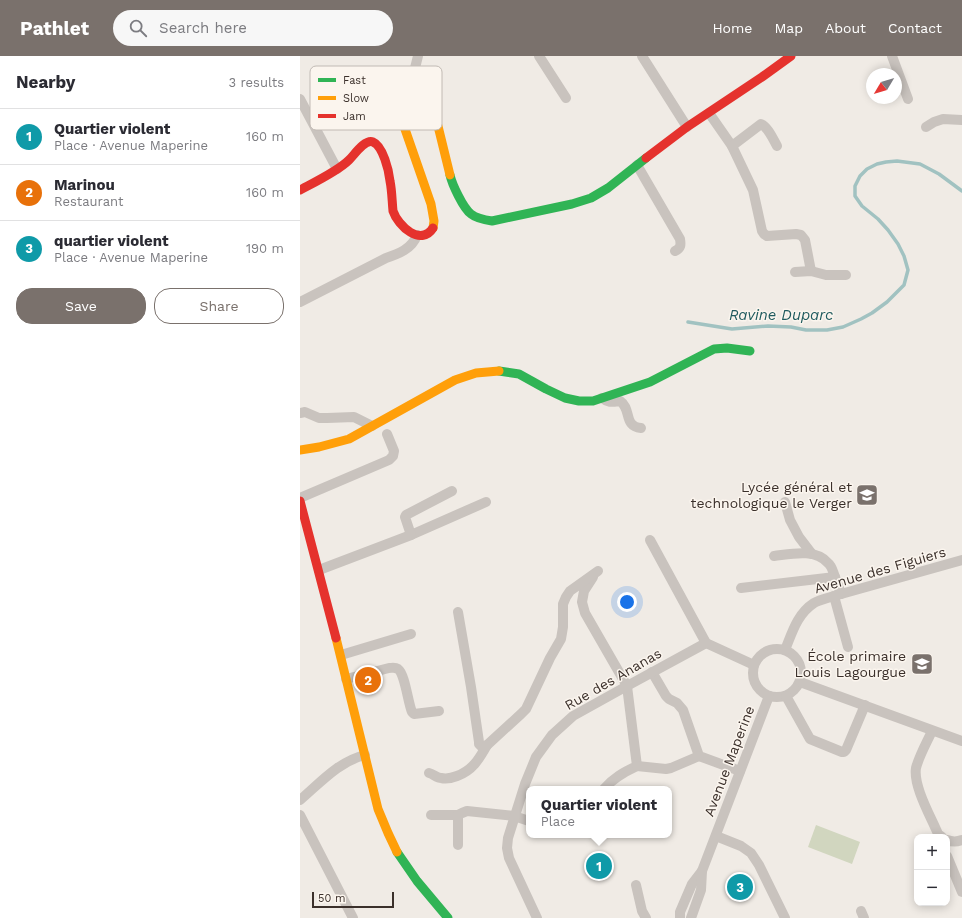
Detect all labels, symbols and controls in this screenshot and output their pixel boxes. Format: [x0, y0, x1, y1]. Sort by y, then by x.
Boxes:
search box [113, 10, 393, 46]
text: Pathlet [20, 17, 89, 40]
icon: search [127, 17, 149, 39]
text: Search here [159, 19, 247, 37]
text: Home [712, 20, 752, 36]
text: Map [774, 20, 803, 36]
text: About [825, 20, 866, 36]
text: Contact [888, 20, 942, 36]
legend [310, 66, 442, 130]
north arrow [866, 68, 902, 104]
text: Nearby [16, 72, 75, 92]
text: Fast [343, 74, 366, 87]
text: 3 results [229, 75, 284, 90]
text: Slow [343, 92, 369, 105]
text: Jam [343, 110, 366, 123]
text: Quartier violent [54, 120, 170, 138]
text: 1 [26, 129, 32, 144]
text: 160 m [246, 129, 284, 144]
text: Place · Avenue Maperine [54, 138, 208, 153]
text: Marinou [54, 176, 115, 194]
text: 2 [25, 185, 33, 200]
text: 160 m [246, 185, 284, 200]
text: Restaurant [54, 194, 124, 209]
text: quartier violent [54, 232, 169, 250]
text: 3 [25, 241, 33, 256]
text: 190 m [246, 241, 284, 256]
text: Place · Avenue Maperine [54, 250, 208, 265]
button: Save [16, 288, 146, 324]
button: Share [154, 288, 284, 324]
water label: Ravine Duparc [729, 306, 833, 324]
place label: Lycée général et technologique le Verger [691, 479, 852, 511]
school or university icon: Lycée général et technologique le Verger [854, 482, 880, 508]
street label: Avenue des Figuiers [812, 544, 948, 596]
your location [617, 592, 637, 612]
street label: Rue des Ananas [562, 645, 664, 713]
place label: École primaire Louis Lagourgue [795, 648, 906, 680]
school or university icon: École primaire Louis Lagourgue [909, 651, 935, 677]
pin: 2 [355, 665, 381, 695]
street label: Avenue Maperine [701, 703, 757, 819]
popup [526, 786, 672, 838]
text: Quartier violent [541, 796, 657, 814]
text: Place [541, 814, 575, 829]
map controls [914, 834, 950, 906]
button: + [914, 834, 950, 870]
pin: 1 [586, 851, 612, 881]
button: − [914, 870, 950, 906]
pin: 3 [727, 872, 753, 902]
scale bar [312, 890, 394, 909]
text: 50 m [318, 892, 345, 905]

